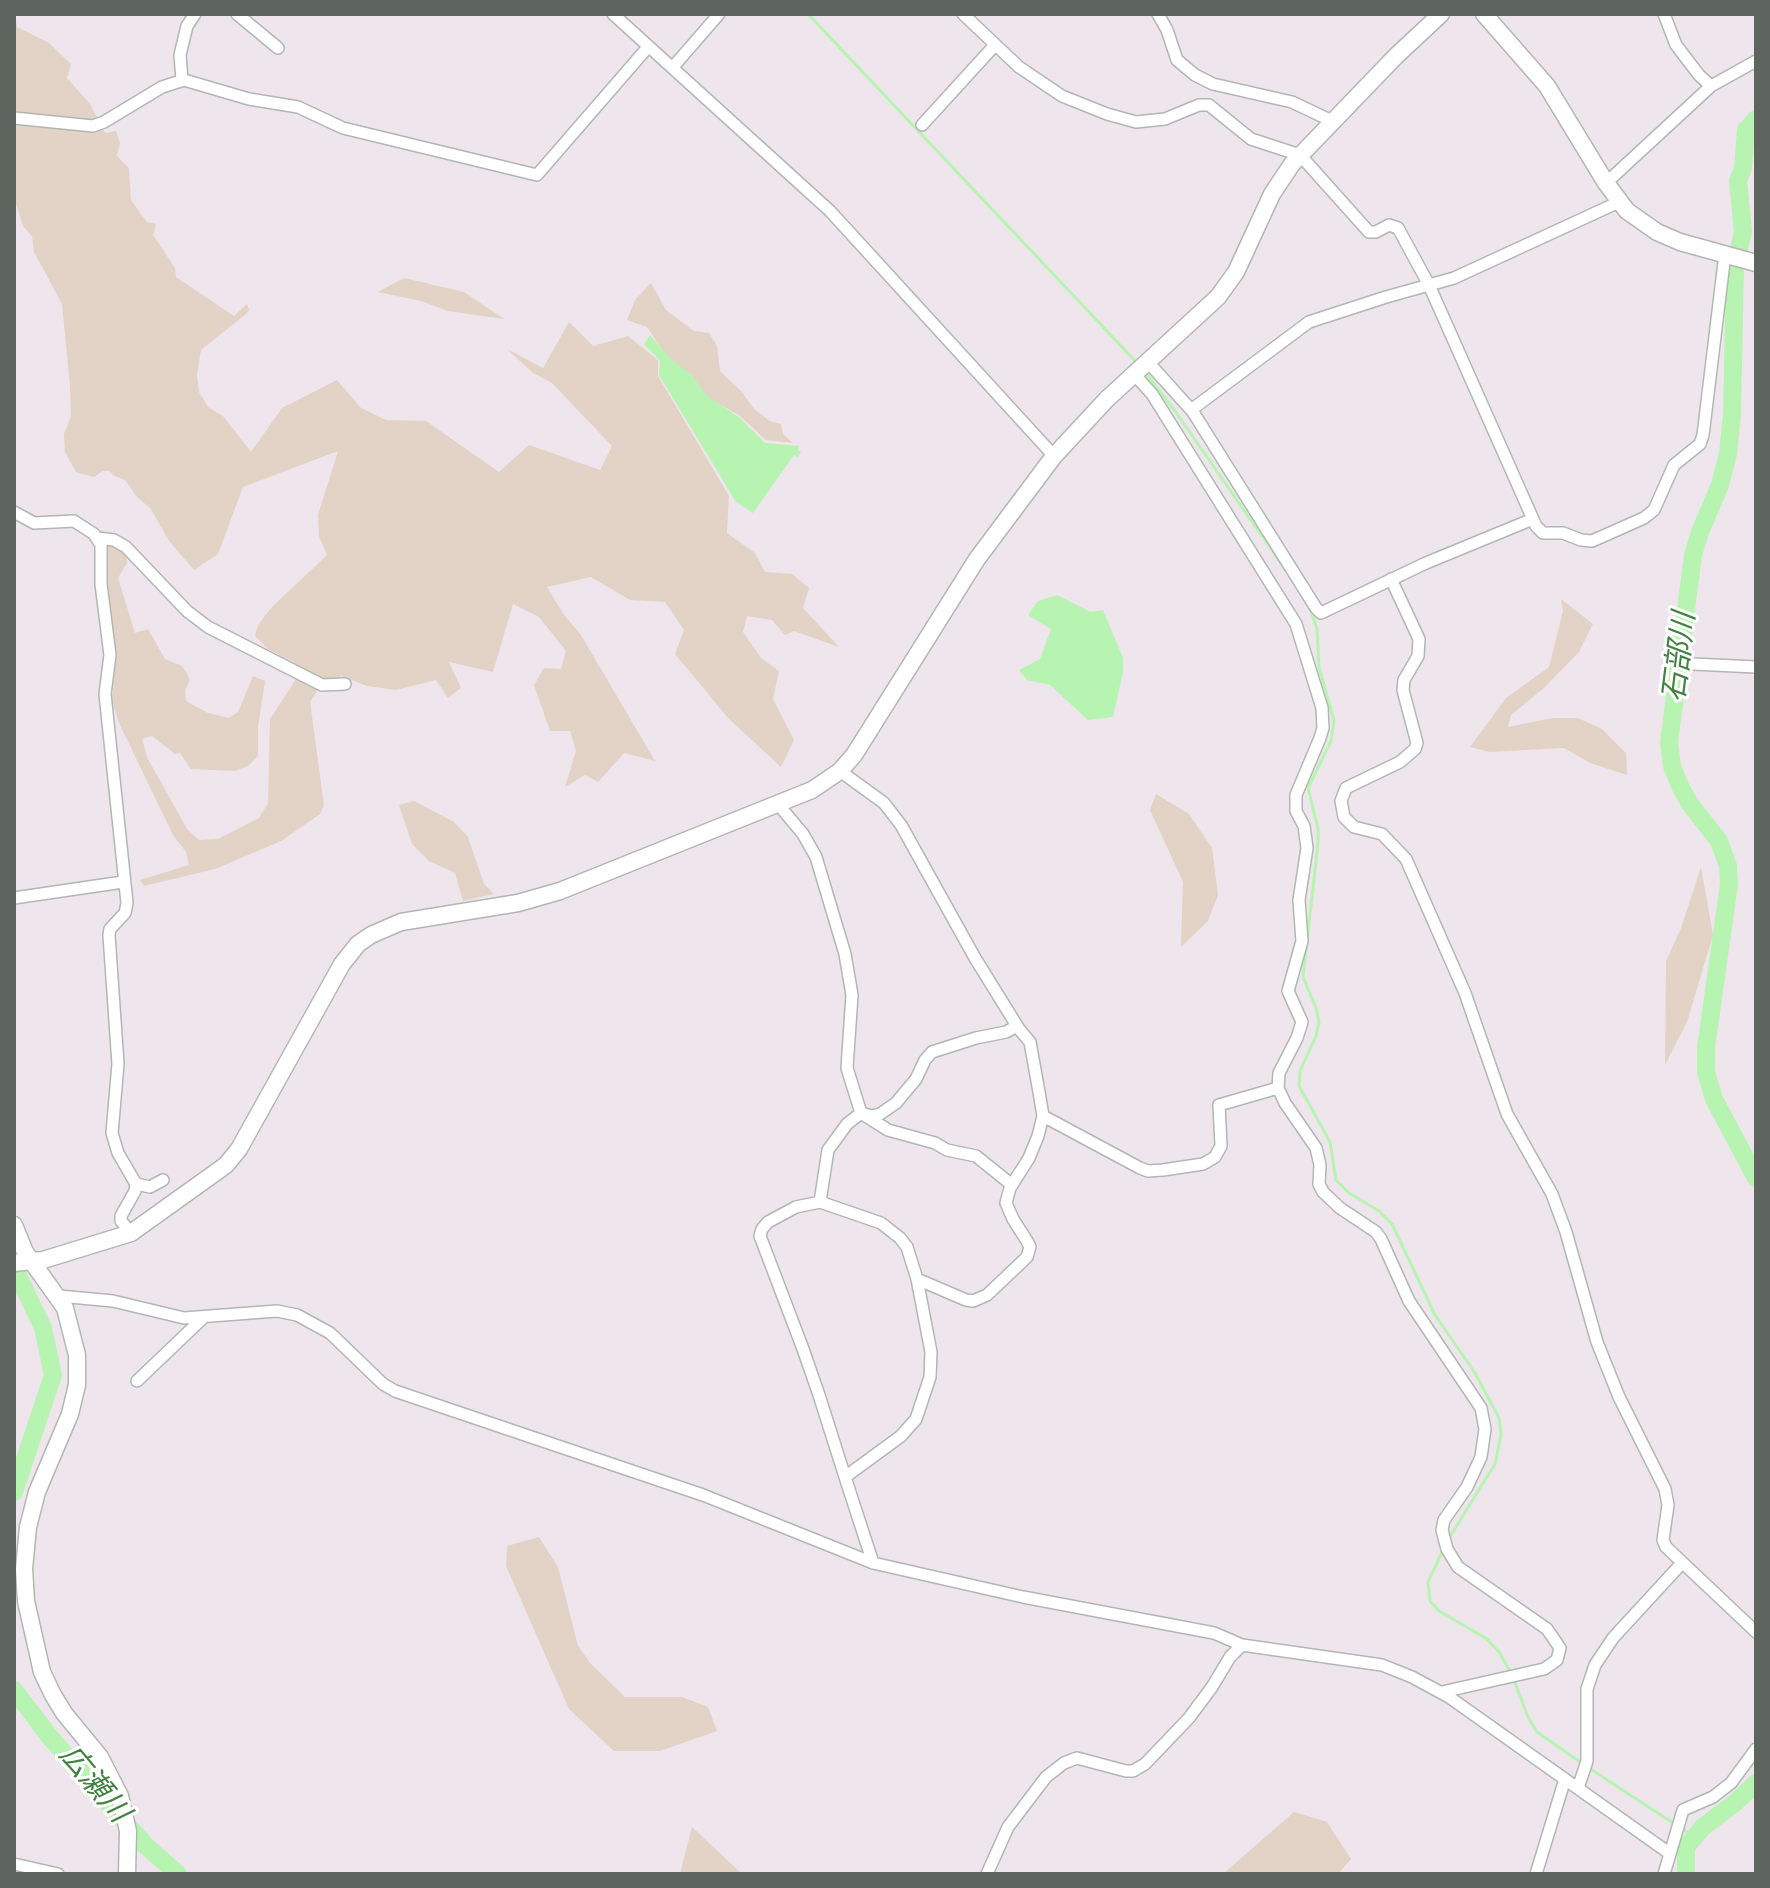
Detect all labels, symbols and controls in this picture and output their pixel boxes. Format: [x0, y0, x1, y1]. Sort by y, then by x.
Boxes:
water label: 石部川 [1657, 610, 1703, 704]
water label: 広瀬川 [51, 1738, 137, 1830]

